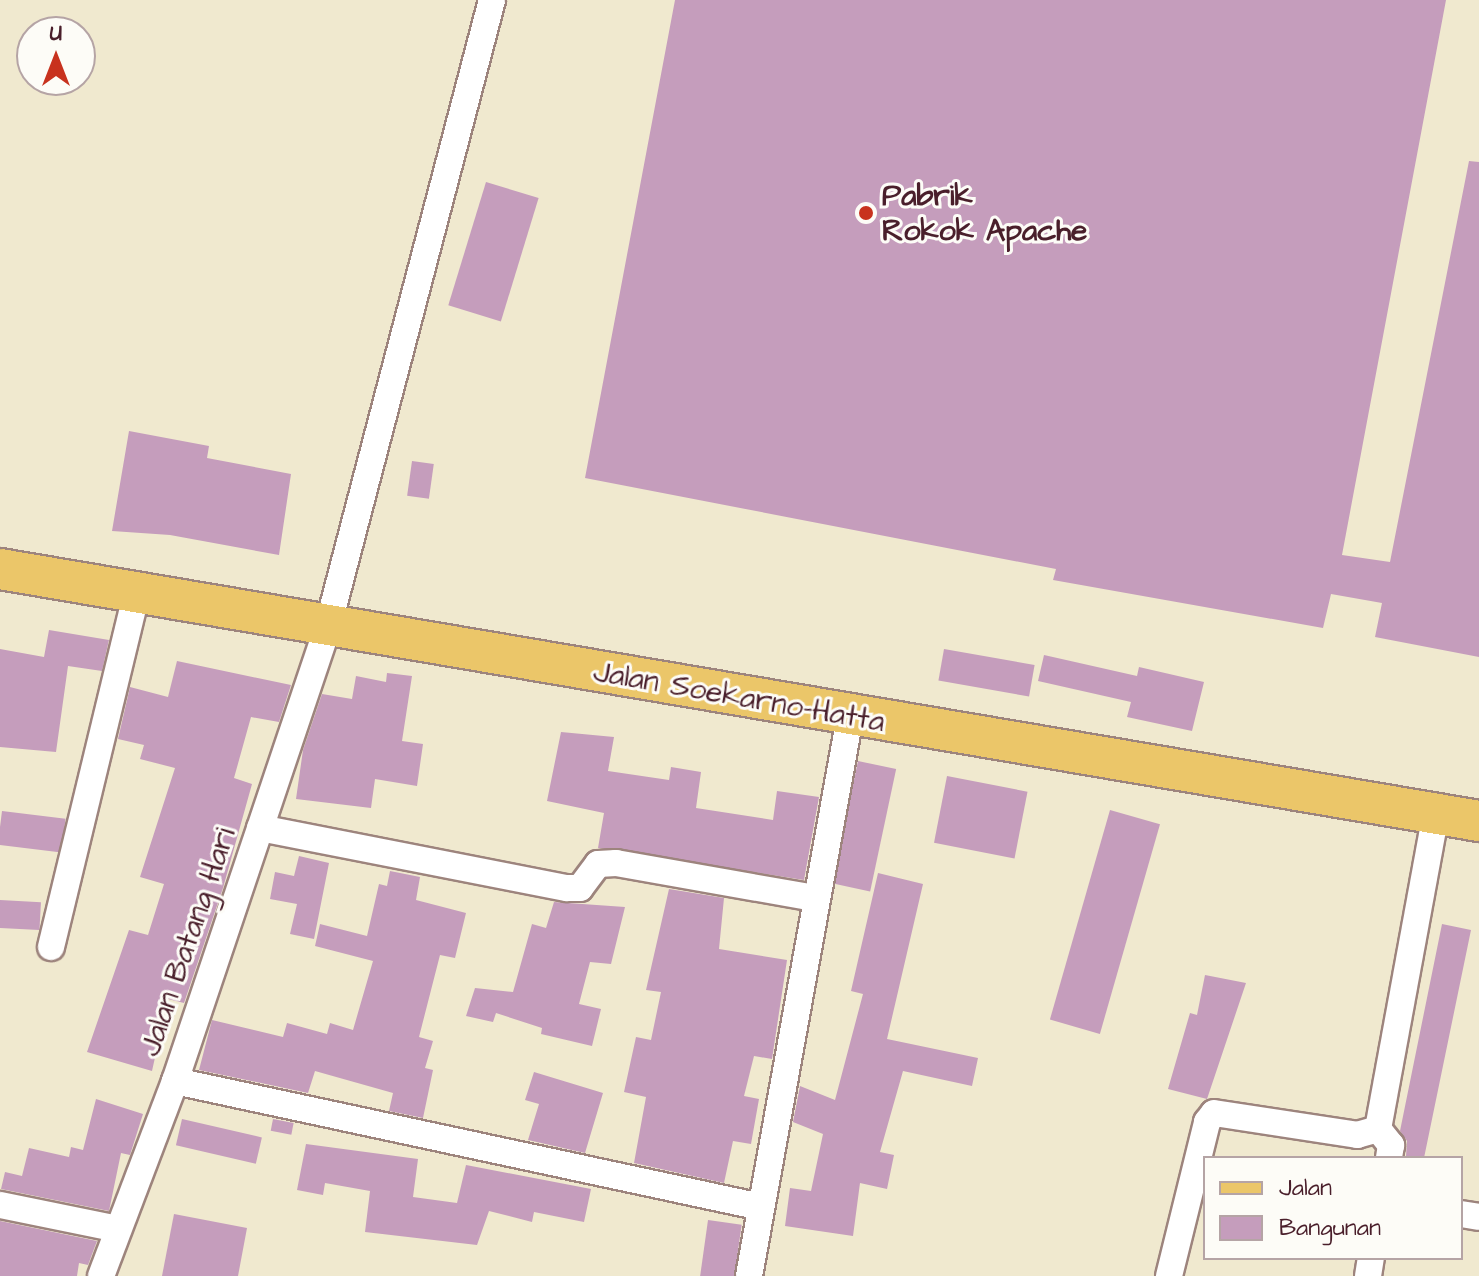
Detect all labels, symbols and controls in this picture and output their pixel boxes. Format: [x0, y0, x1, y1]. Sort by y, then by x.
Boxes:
north arrow [16, 16, 96, 96]
text: U [50, 18, 62, 49]
place label: Pabrik Rokok Apache [882, 178, 1087, 248]
marker: Pabrik Rokok Apache [857, 204, 875, 222]
street label: Jalan Soekarno-Hatta [591, 654, 887, 740]
street label: Jalan Batang Hari [132, 823, 244, 1061]
legend [1203, 1156, 1463, 1260]
text: Jalan [1279, 1171, 1332, 1205]
text: Bangunan [1279, 1211, 1381, 1245]

